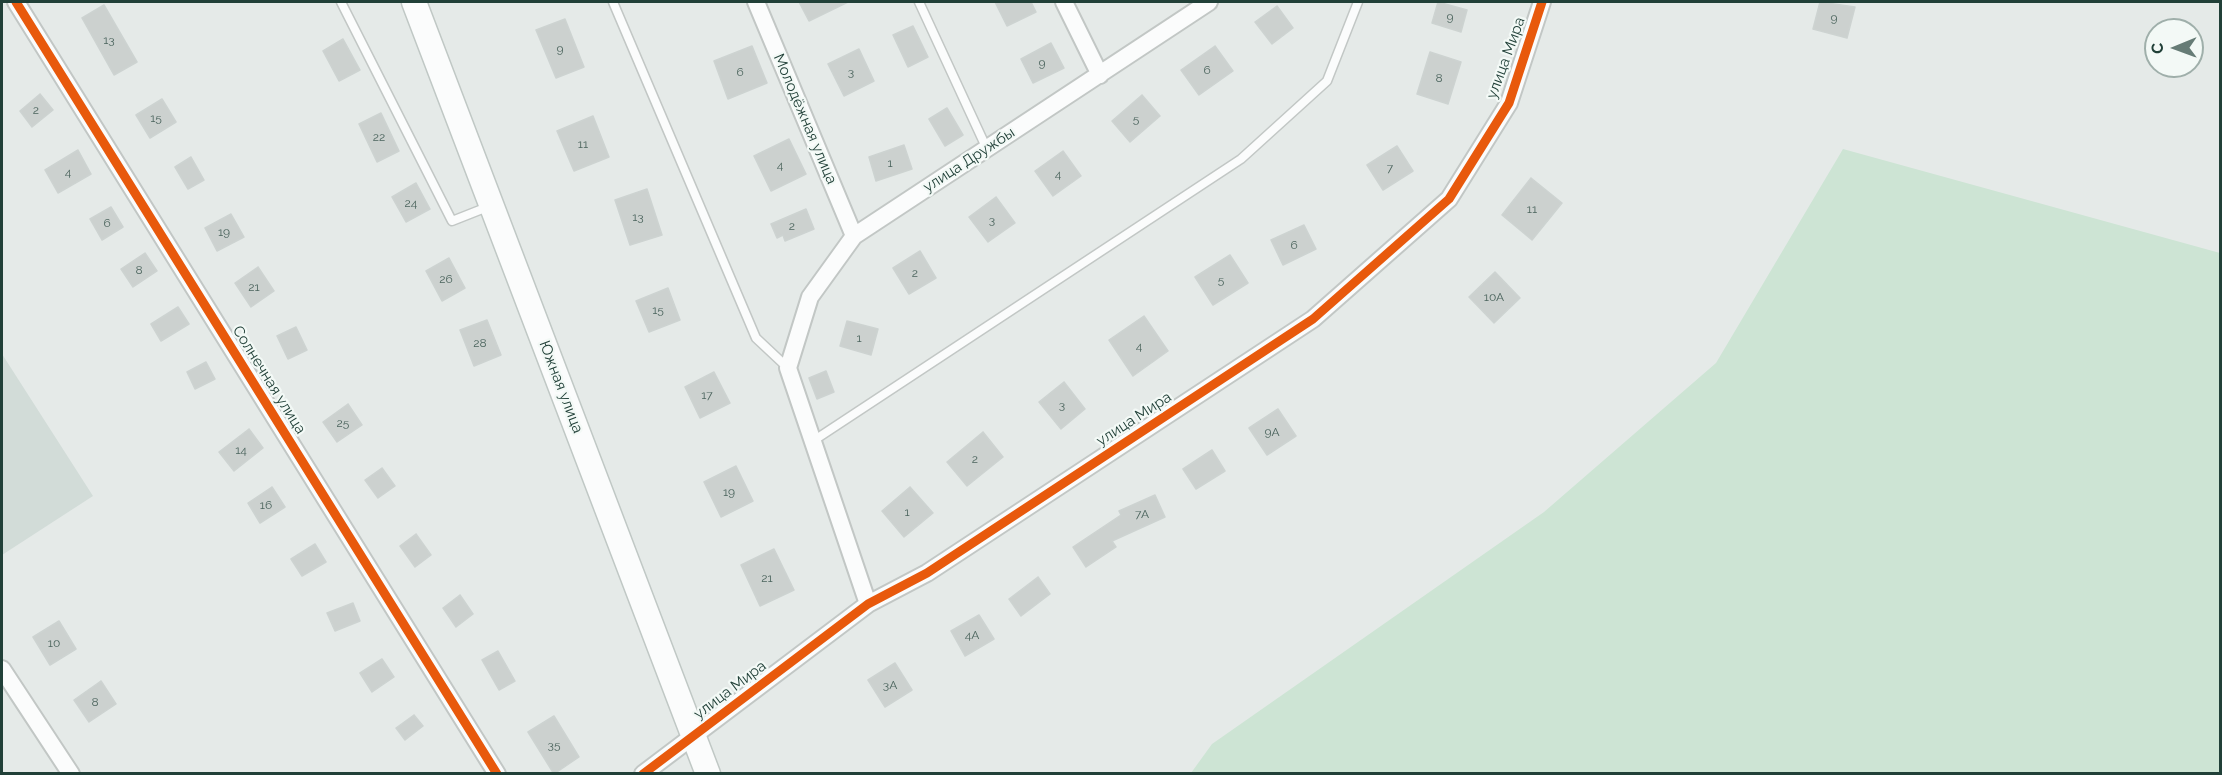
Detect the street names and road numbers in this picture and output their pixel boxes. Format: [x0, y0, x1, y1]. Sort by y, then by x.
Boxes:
street label: улица Мира [1483, 15, 1529, 101]
street label: Молодёжная улица [769, 51, 841, 187]
street label: улица Дружбы [920, 124, 1018, 196]
street label: Солнечная улица [229, 323, 309, 437]
street label: Южная улица [535, 338, 587, 436]
street label: улица Мира [1093, 388, 1175, 450]
street label: улица Мира [690, 657, 770, 723]

